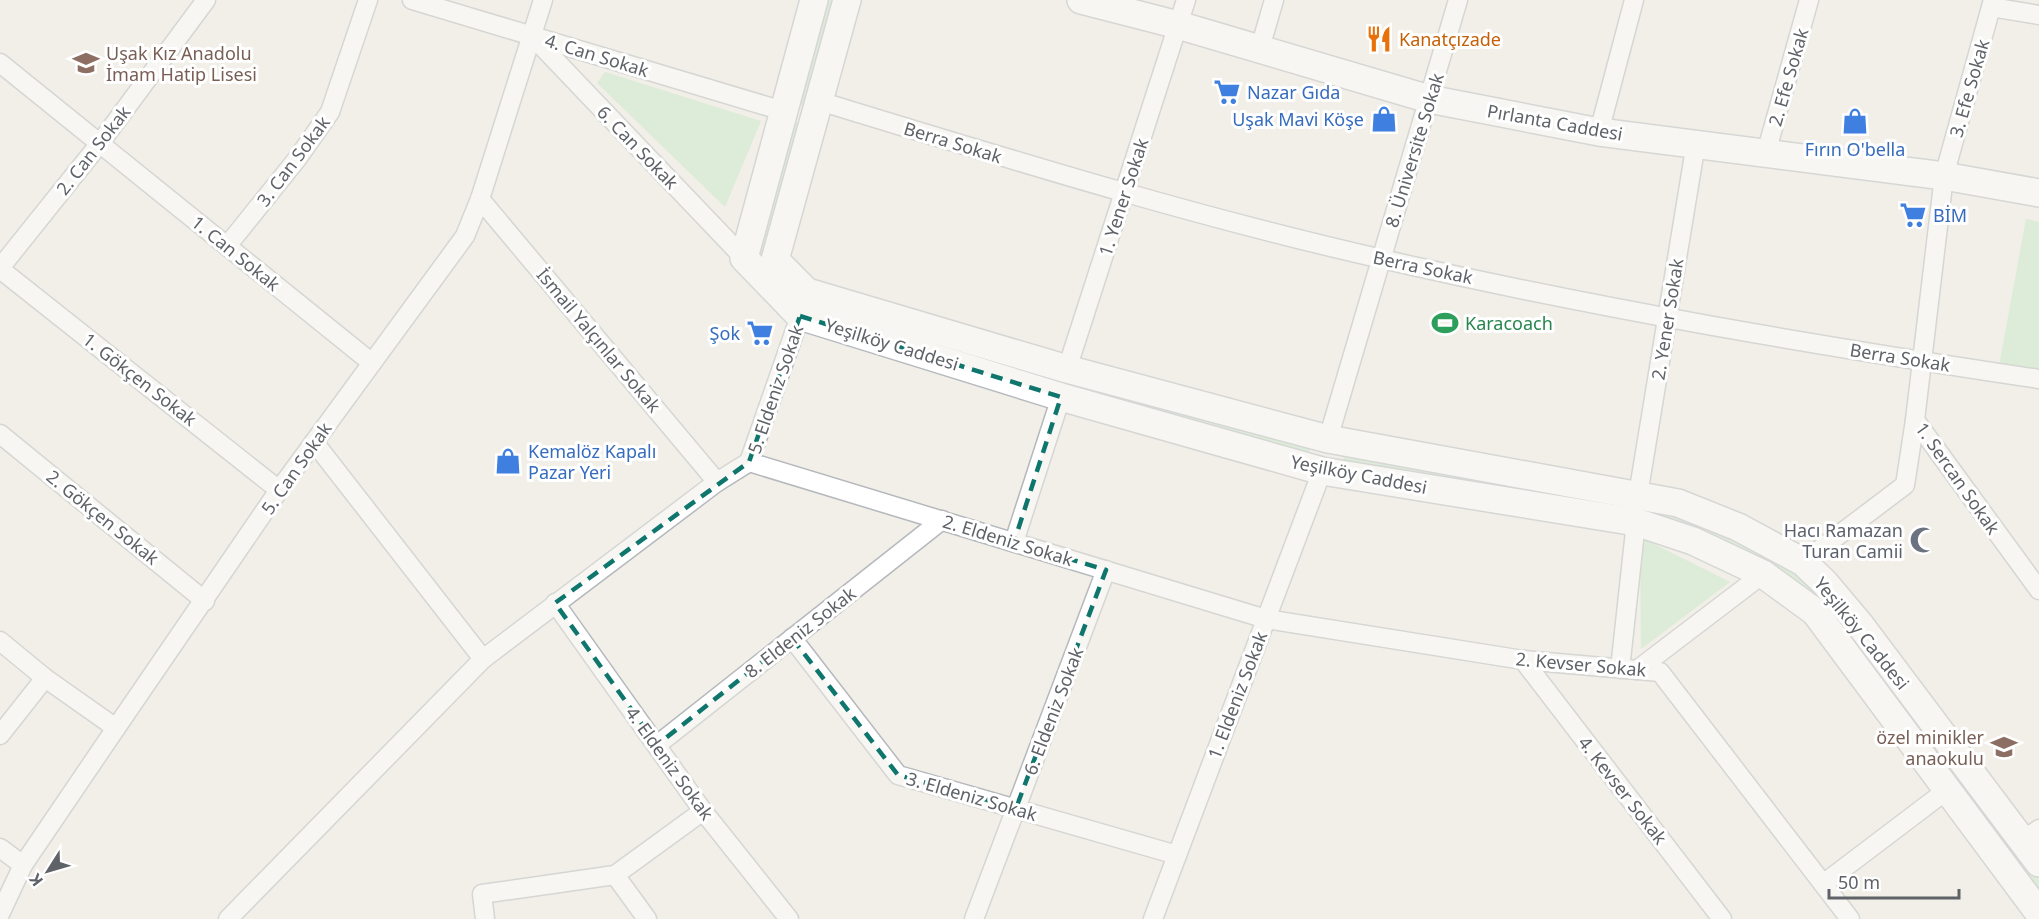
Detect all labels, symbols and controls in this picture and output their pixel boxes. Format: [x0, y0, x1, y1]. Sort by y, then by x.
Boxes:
restaurant icon: Kanatçızade [1364, 24, 1394, 54]
street label: 2. Efe Sokak [1763, 25, 1814, 129]
place label: Kanatçızade [1399, 27, 1501, 51]
street label: 4. Can Sokak [542, 28, 652, 82]
street label: 3. Efe Sokak [1944, 36, 1995, 140]
place label: Uşak Kız Anadolu İmam Hatip Lisesi [106, 41, 257, 86]
school or university icon: Uşak Kız Anadolu İmam Hatip Lisesi [71, 48, 101, 78]
street label: 8. Üniversite Sokak [1379, 70, 1449, 230]
supermarket icon: Nazar Gıda [1212, 77, 1242, 107]
place label: Nazar Gıda [1247, 80, 1340, 104]
street label: Pırlanta Caddesi [1485, 98, 1625, 146]
street label: 2. Can Sokak [51, 100, 136, 200]
street label: 6. Can Sokak [592, 100, 684, 194]
shop icon: Uşak Mavi Köşe [1369, 104, 1399, 134]
shop icon: Fırın O'bella [1840, 106, 1870, 136]
place label: Uşak Mavi Köşe [1232, 107, 1364, 131]
street label: 3. Can Sokak [251, 111, 335, 211]
street label: Berra Sokak [901, 116, 1005, 168]
street label: 1. Yener Sokak [1093, 135, 1153, 259]
place label: Fırın O'bella [1805, 137, 1905, 161]
supermarket icon: BİM [1898, 200, 1928, 230]
place label: BİM [1933, 203, 1967, 227]
street label: 1. Can Sokak [187, 210, 285, 296]
street label: Berra Sokak [1371, 245, 1475, 289]
street label: 2. Yener Sokak [1646, 256, 1689, 381]
street label: İsmail Yalçınlar Sokak [532, 263, 667, 417]
sports icon: Karacoach [1430, 308, 1460, 338]
place label: Karacoach [1465, 311, 1553, 335]
street label: Yeşilköy Caddesi [822, 312, 962, 376]
supermarket icon: Şok [745, 318, 775, 348]
place label: Şok [710, 321, 740, 345]
street label: 5. Eldeniz Sokak [742, 321, 808, 457]
street label: 1. Gökçen Sokak [78, 327, 202, 431]
street label: Berra Sokak [1848, 337, 1952, 377]
street label: 5. Can Sokak [255, 417, 337, 519]
street label: 1. Sercan Sokak [1910, 417, 2006, 539]
place label: Kemalöz Kapalı Pazar Yeri [528, 439, 656, 484]
shop icon: Kemalöz Kapalı Pazar Yeri [493, 446, 523, 476]
street label: Yeşilköy Caddesi [1289, 449, 1429, 499]
street label: 2. Gökçen Sokak [42, 464, 165, 570]
street label: 2. Eldeniz Sokak [940, 509, 1076, 571]
place label: Hacı Ramazan Turan Camii [1784, 518, 1903, 563]
mosque icon: Hacı Ramazan Turan Camii [1908, 525, 1938, 555]
street label: Yeşilköy Caddesi [1809, 572, 1915, 694]
street label: 8. Eldeniz Sokak [740, 581, 861, 683]
street label: 1. Eldeniz Sokak [1202, 627, 1272, 762]
street label: 6. Eldeniz Sokak [1018, 643, 1088, 778]
street label: 2. Kevser Sokak [1515, 646, 1648, 682]
street label: 4. Eldeniz Sokak [621, 701, 720, 825]
place label: özel minikler anaokulu [1876, 725, 1985, 770]
street label: 4. Kevser Sokak [1573, 731, 1673, 849]
school or university icon: özel minikler anaokulu [1989, 732, 2019, 762]
street label: 3. Eldeniz Sokak [904, 766, 1040, 826]
north arrow [18, 841, 78, 901]
scale bar [1829, 862, 1960, 900]
text: K [24, 869, 48, 891]
text: 50 m [1838, 870, 1880, 894]

